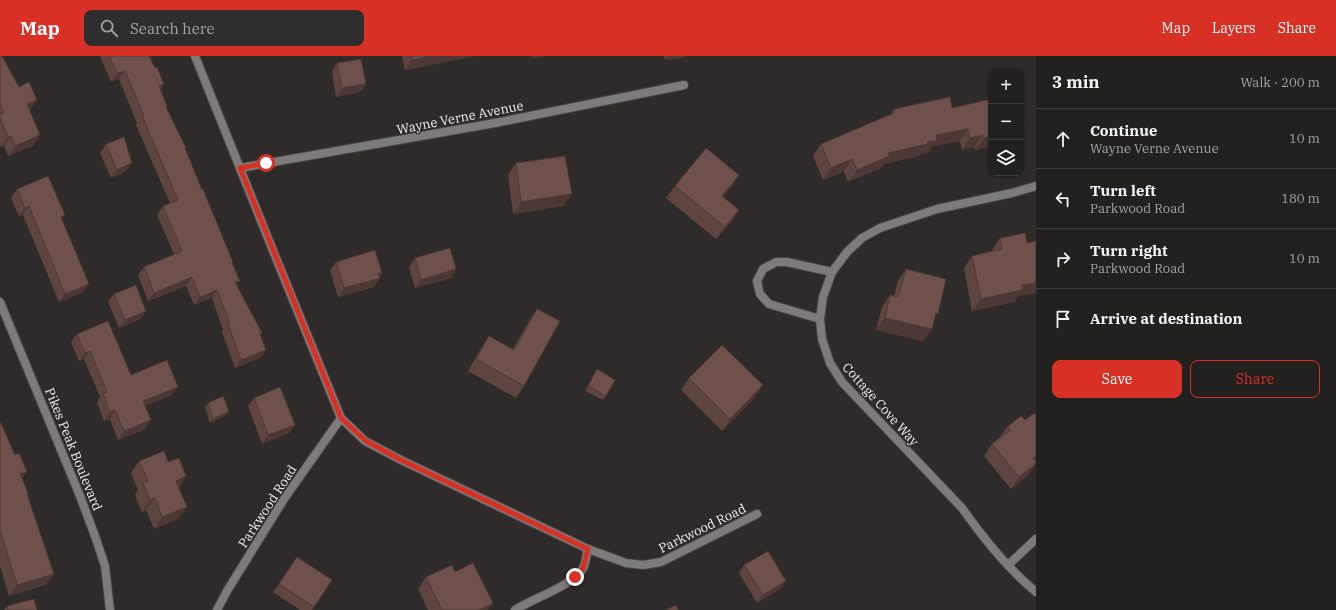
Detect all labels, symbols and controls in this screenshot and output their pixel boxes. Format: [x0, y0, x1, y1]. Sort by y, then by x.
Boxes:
search box [84, 10, 364, 46]
text: Map [20, 16, 60, 40]
icon: search [98, 17, 120, 39]
text: Search here [130, 19, 214, 38]
text: Map [1162, 19, 1190, 37]
text: Layers [1212, 19, 1256, 37]
text: Share [1278, 19, 1316, 37]
map controls [988, 68, 1024, 176]
button: + [988, 68, 1024, 104]
text: 3 min [1052, 71, 1100, 93]
text: Walk · 200 m [1241, 74, 1320, 91]
street label: Wayne Verne Avenue [395, 97, 525, 138]
button: − [988, 104, 1024, 140]
text: Continue [1090, 121, 1157, 140]
icon: ahead [1052, 128, 1074, 150]
text: 10 m [1289, 130, 1320, 147]
button: layers [988, 140, 1024, 176]
text: Wayne Verne Avenue [1090, 140, 1219, 157]
route start [257, 154, 275, 172]
text: Turn left [1090, 181, 1156, 200]
icon: left [1052, 188, 1074, 210]
text: 180 m [1281, 190, 1320, 207]
text: Parkwood Road [1090, 200, 1185, 217]
text: Turn right [1090, 241, 1168, 260]
icon: right [1052, 248, 1074, 270]
text: 10 m [1289, 250, 1320, 267]
text: Parkwood Road [1090, 260, 1185, 277]
icon: arrive [1052, 308, 1074, 330]
text: Arrive at destination [1090, 309, 1242, 328]
street label: Cottage Cove Way [839, 359, 923, 450]
button: Save [1052, 360, 1182, 398]
button: Share [1190, 360, 1320, 398]
street label: Pikes Peak Boulevard [41, 385, 106, 513]
street label: Parkwood Road [234, 462, 301, 551]
street label: Parkwood Road [656, 500, 749, 557]
route end [566, 568, 584, 586]

